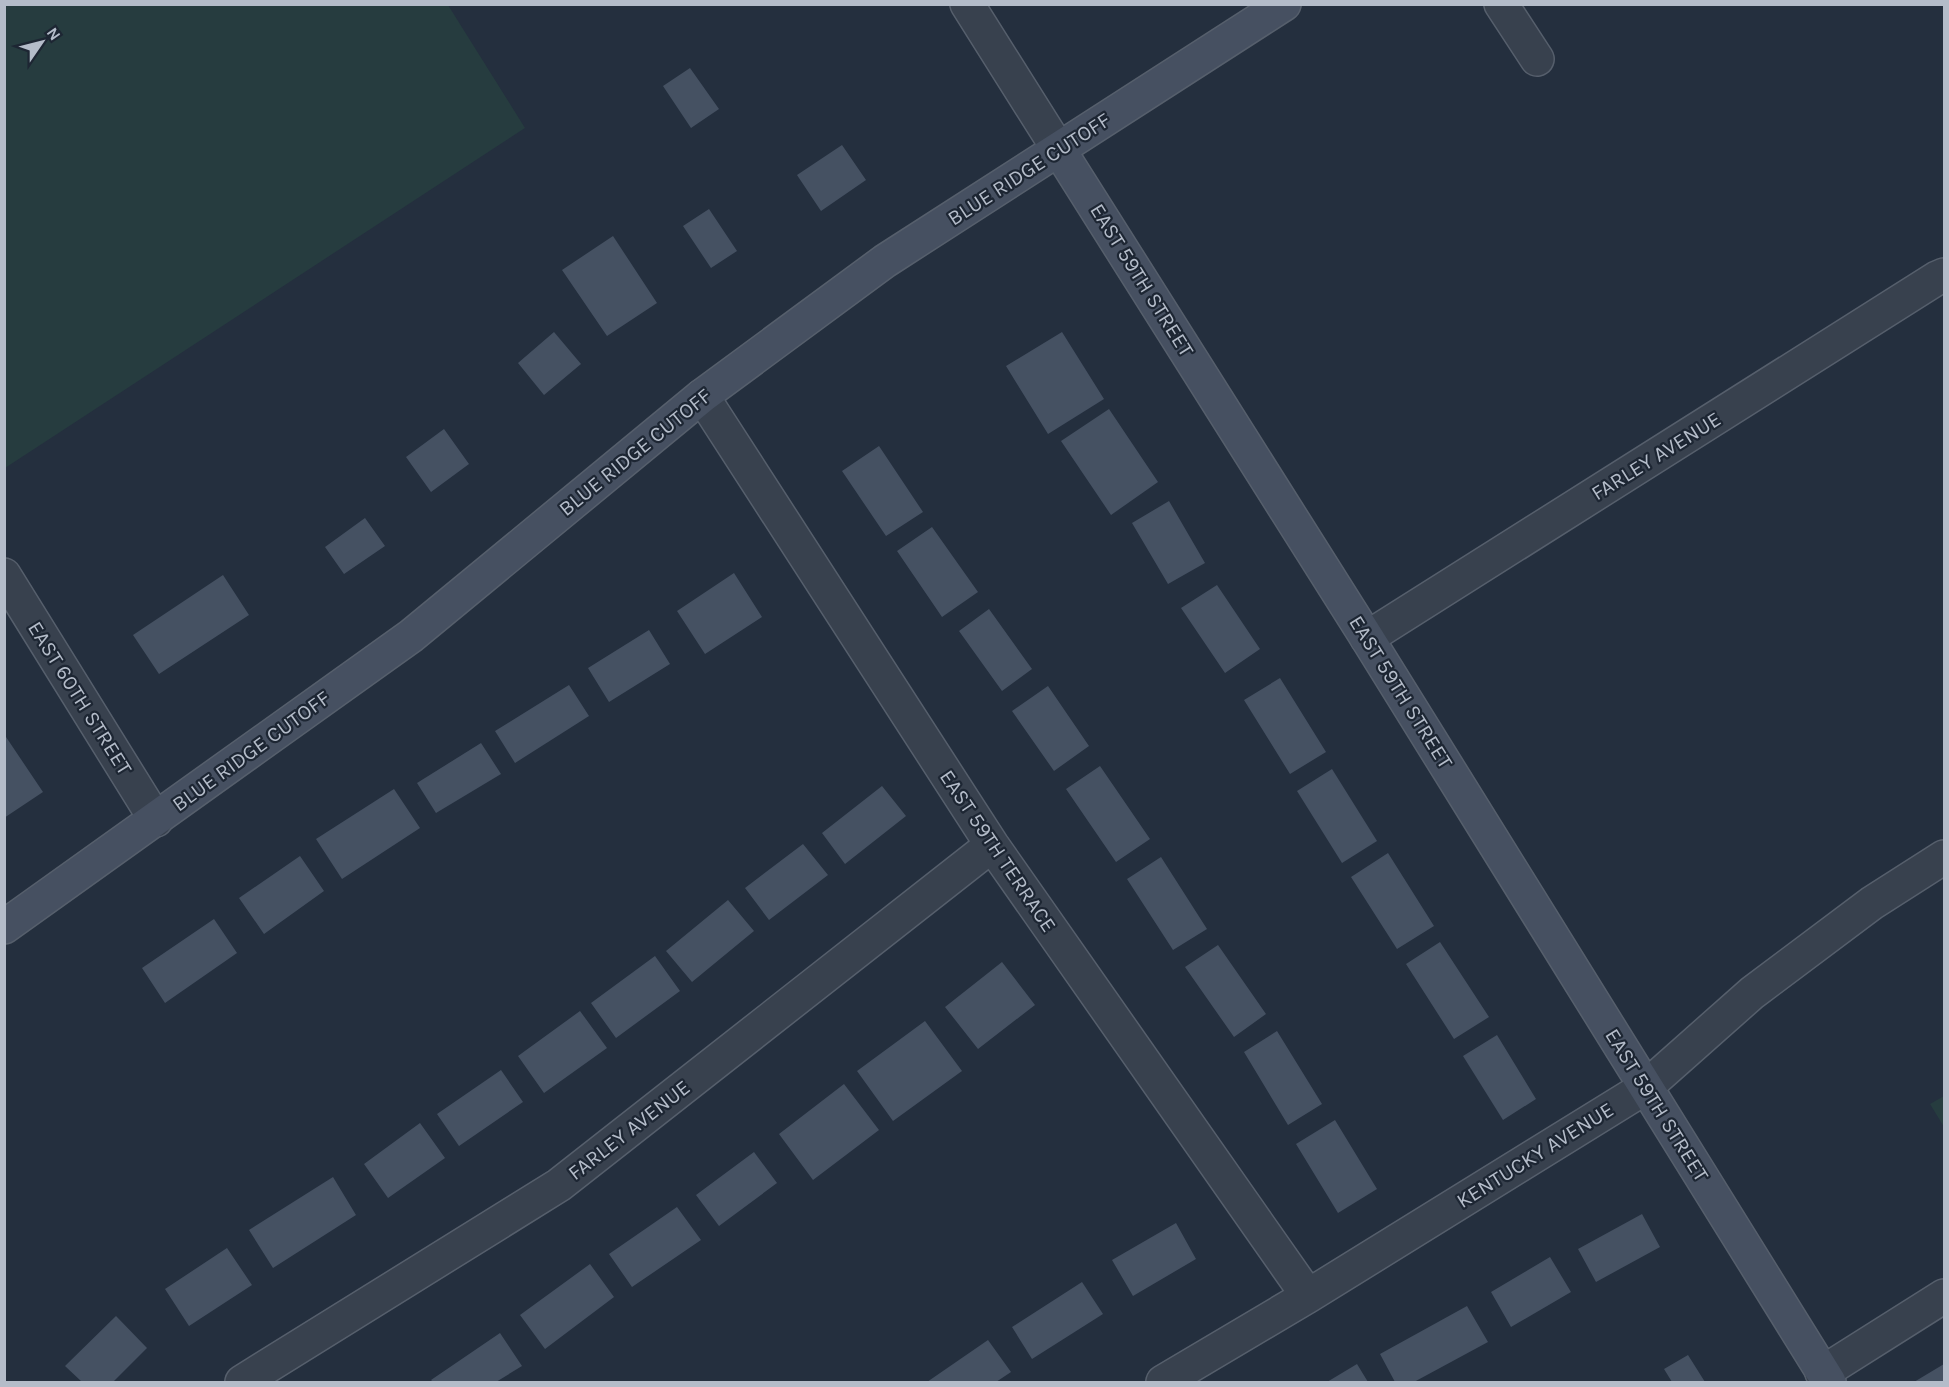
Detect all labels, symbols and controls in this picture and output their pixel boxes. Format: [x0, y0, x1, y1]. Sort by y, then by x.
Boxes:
north arrow [12, 12, 72, 72]
text: N [43, 24, 65, 44]
street label: BLUE RIDGE CUTOFF [943, 107, 1115, 231]
street label: EAST 59TH STREET [1085, 199, 1199, 361]
street label: BLUE RIDGE CUTOFF [554, 383, 716, 521]
street label: FARLEY AVENUE [1587, 407, 1725, 505]
street label: EAST 59TH STREET [1344, 611, 1458, 773]
street label: EAST 60TH STREET [23, 617, 137, 780]
street label: BLUE RIDGE CUTOFF [168, 686, 334, 816]
street label: EAST 59TH TERRACE [935, 765, 1061, 937]
street label: EAST 59TH STREET [1600, 1024, 1714, 1186]
street label: FARLEY AVENUE [563, 1075, 695, 1185]
street label: KENTUCKY AVENUE [1452, 1097, 1618, 1213]

